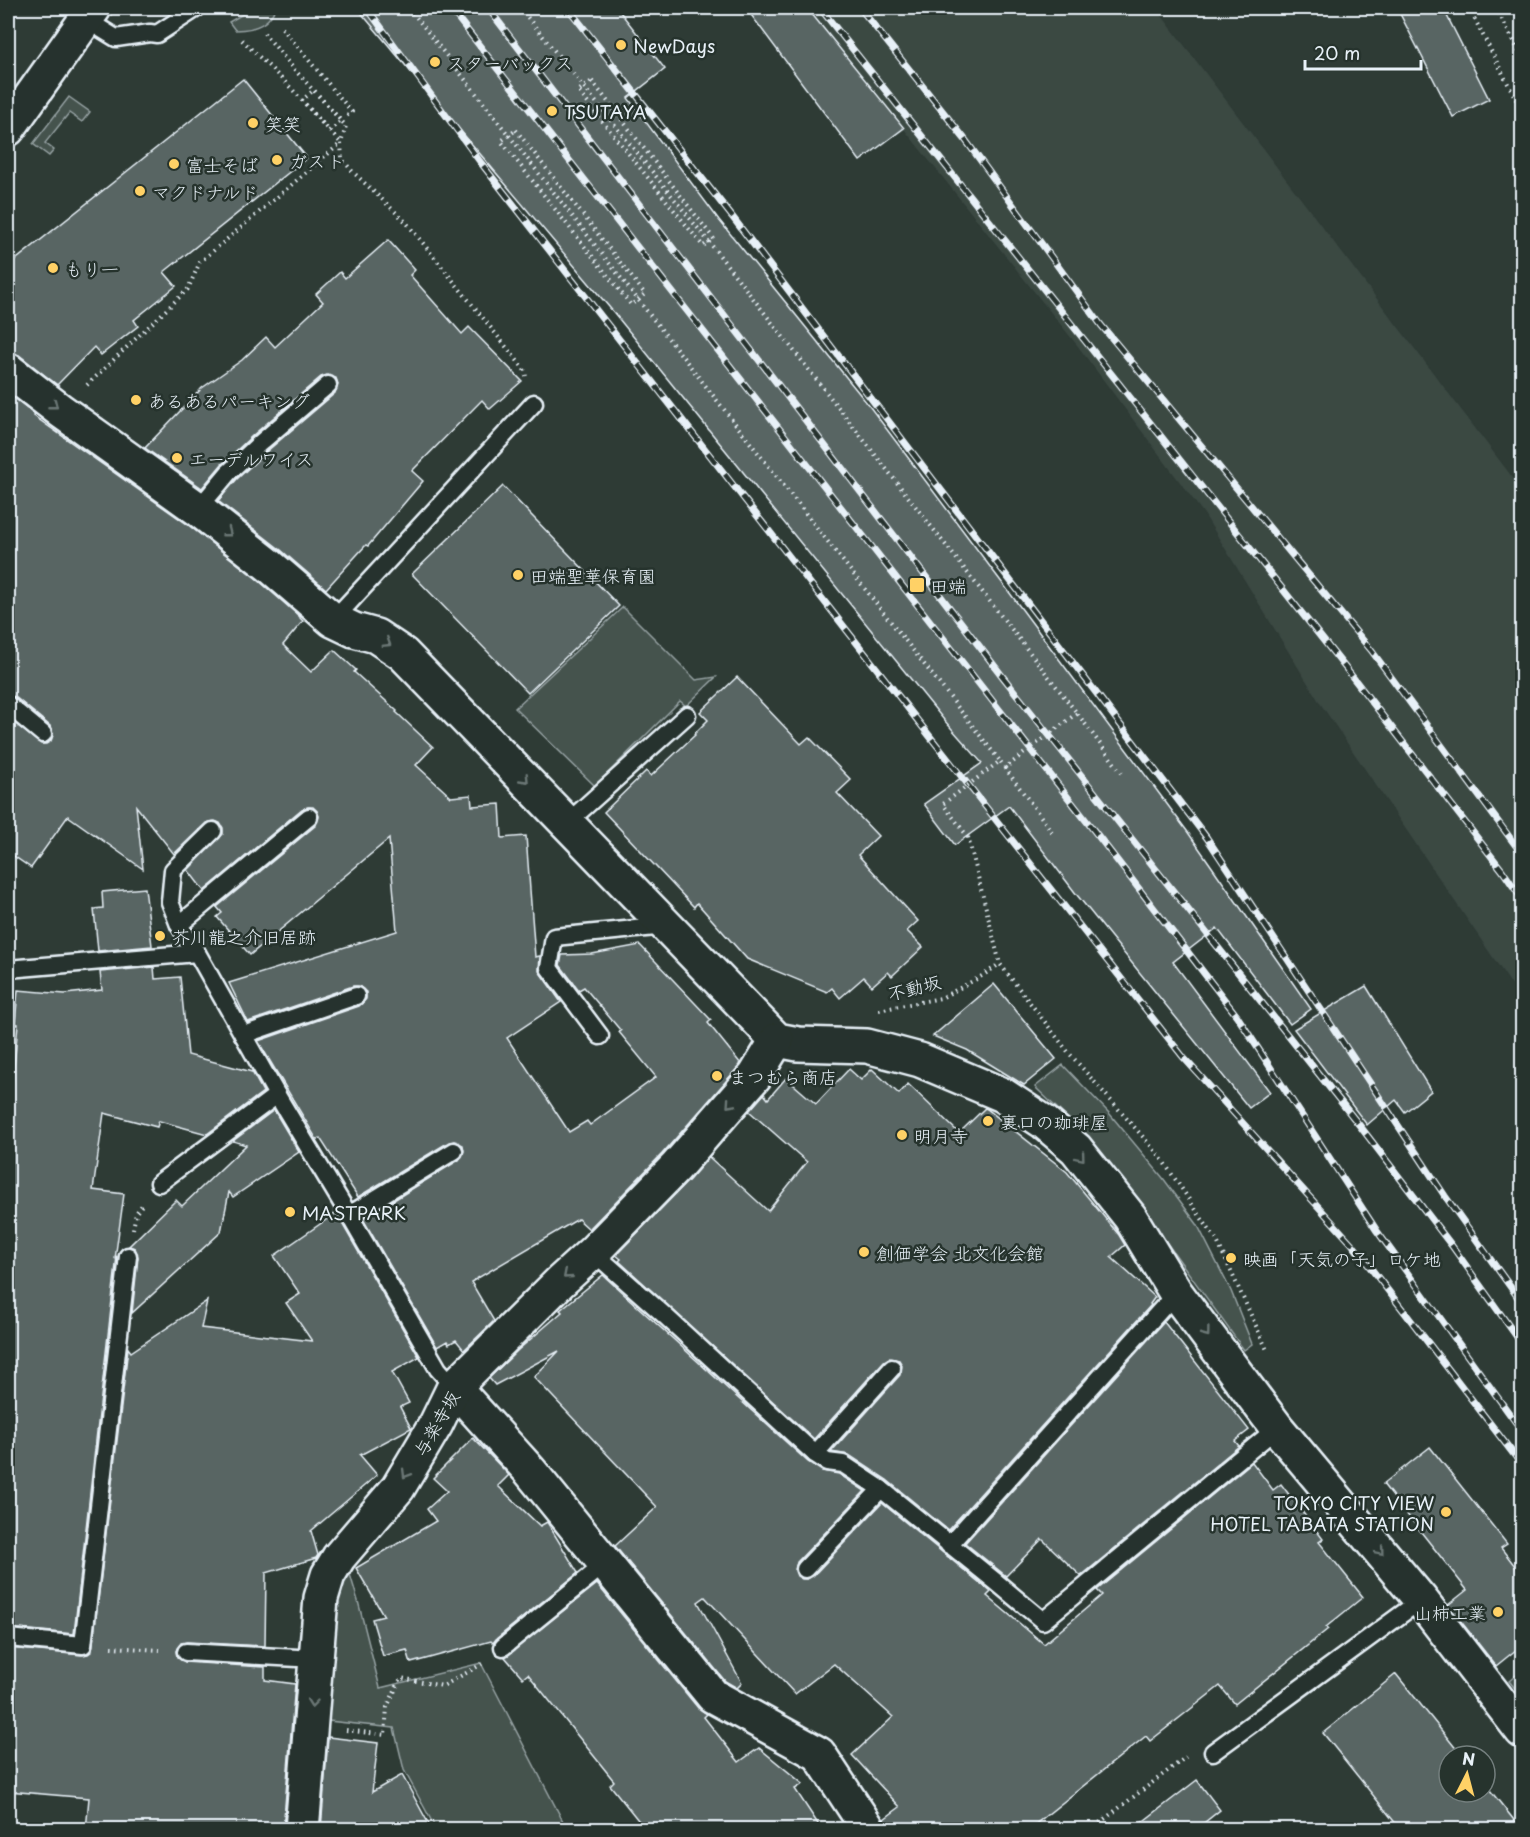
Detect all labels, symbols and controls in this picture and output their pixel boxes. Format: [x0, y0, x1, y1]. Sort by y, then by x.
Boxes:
place label: NewDays [633, 32, 715, 59]
scale bar [1305, 33, 1420, 71]
marker: NewDays [614, 38, 628, 52]
text: 20 m [1314, 39, 1360, 66]
place label: スターバックス [447, 49, 573, 76]
marker: スターバックス [428, 55, 442, 69]
place label: TSUTAYA [564, 98, 646, 125]
marker: TSUTAYA [545, 104, 559, 118]
place label: 笑笑 [265, 110, 301, 137]
marker: 笑笑 [246, 116, 260, 130]
place label: ガスト [289, 147, 345, 174]
place label: 富士そば [186, 151, 258, 178]
marker: ガスト [270, 153, 284, 167]
marker: 富士そば [167, 157, 181, 171]
place label: マクドナルド [152, 178, 259, 205]
marker: マクドナルド [133, 184, 147, 198]
place label: もり一 [65, 255, 119, 282]
marker: もり一 [46, 261, 60, 275]
place label: あるあるパーキング [148, 387, 310, 414]
marker: あるあるパーキング [129, 393, 143, 407]
one-way arrow [47, 398, 58, 409]
place label: エーデルワイス [189, 445, 313, 472]
marker: エーデルワイス [170, 451, 184, 465]
one-way arrow [221, 525, 232, 536]
place label: 田端聖華保育園 [530, 562, 656, 589]
marker: 田端聖華保育園 [511, 568, 525, 582]
place label: 田端 [930, 572, 966, 599]
marker: 田端 [908, 576, 926, 594]
one-way arrow [380, 636, 391, 647]
one-way arrow [518, 773, 529, 783]
place label: 芥川龍之介旧居跡 [172, 923, 316, 950]
marker: 芥川龍之介旧居跡 [153, 929, 167, 943]
street label: 不動坂 [885, 967, 943, 1007]
place label: まつむら商店 [729, 1063, 837, 1090]
marker: まつむら商店 [710, 1069, 724, 1083]
one-way arrow [726, 1097, 737, 1108]
place label: 裏口の珈琲屋 [1000, 1108, 1108, 1135]
marker: 裏口の珈琲屋 [981, 1114, 995, 1128]
place label: 明月寺 [914, 1122, 968, 1149]
marker: 明月寺 [895, 1128, 909, 1142]
one-way arrow [1074, 1150, 1085, 1161]
place label: MASTPARK [302, 1199, 406, 1226]
marker: MASTPARK [283, 1205, 297, 1219]
place label: 創価学会 北文化会館 [876, 1239, 1044, 1266]
marker: 創価学会 北文化会館 [857, 1245, 871, 1259]
place label: 映画「天気の子」ロケ地 [1243, 1245, 1441, 1272]
marker: 映画「天気の子」ロケ地 [1224, 1251, 1238, 1265]
one-way arrow [563, 1268, 574, 1279]
one-way arrow [1199, 1326, 1210, 1337]
street label: 与楽寺坂 [406, 1385, 466, 1461]
one-way arrow [402, 1468, 413, 1478]
place label: TOKYO CITY VIEW HOTEL TABATA STATION [1210, 1489, 1434, 1537]
marker: TOKYO CITY VIEW HOTEL TABATA STATION [1439, 1505, 1453, 1519]
one-way arrow [1373, 1544, 1384, 1555]
place label: 山柿工業 [1414, 1599, 1486, 1626]
marker: 山柿工業 [1491, 1605, 1505, 1619]
one-way arrow [306, 1699, 318, 1708]
north arrow [1437, 1744, 1497, 1804]
text: N [1461, 1745, 1476, 1771]

